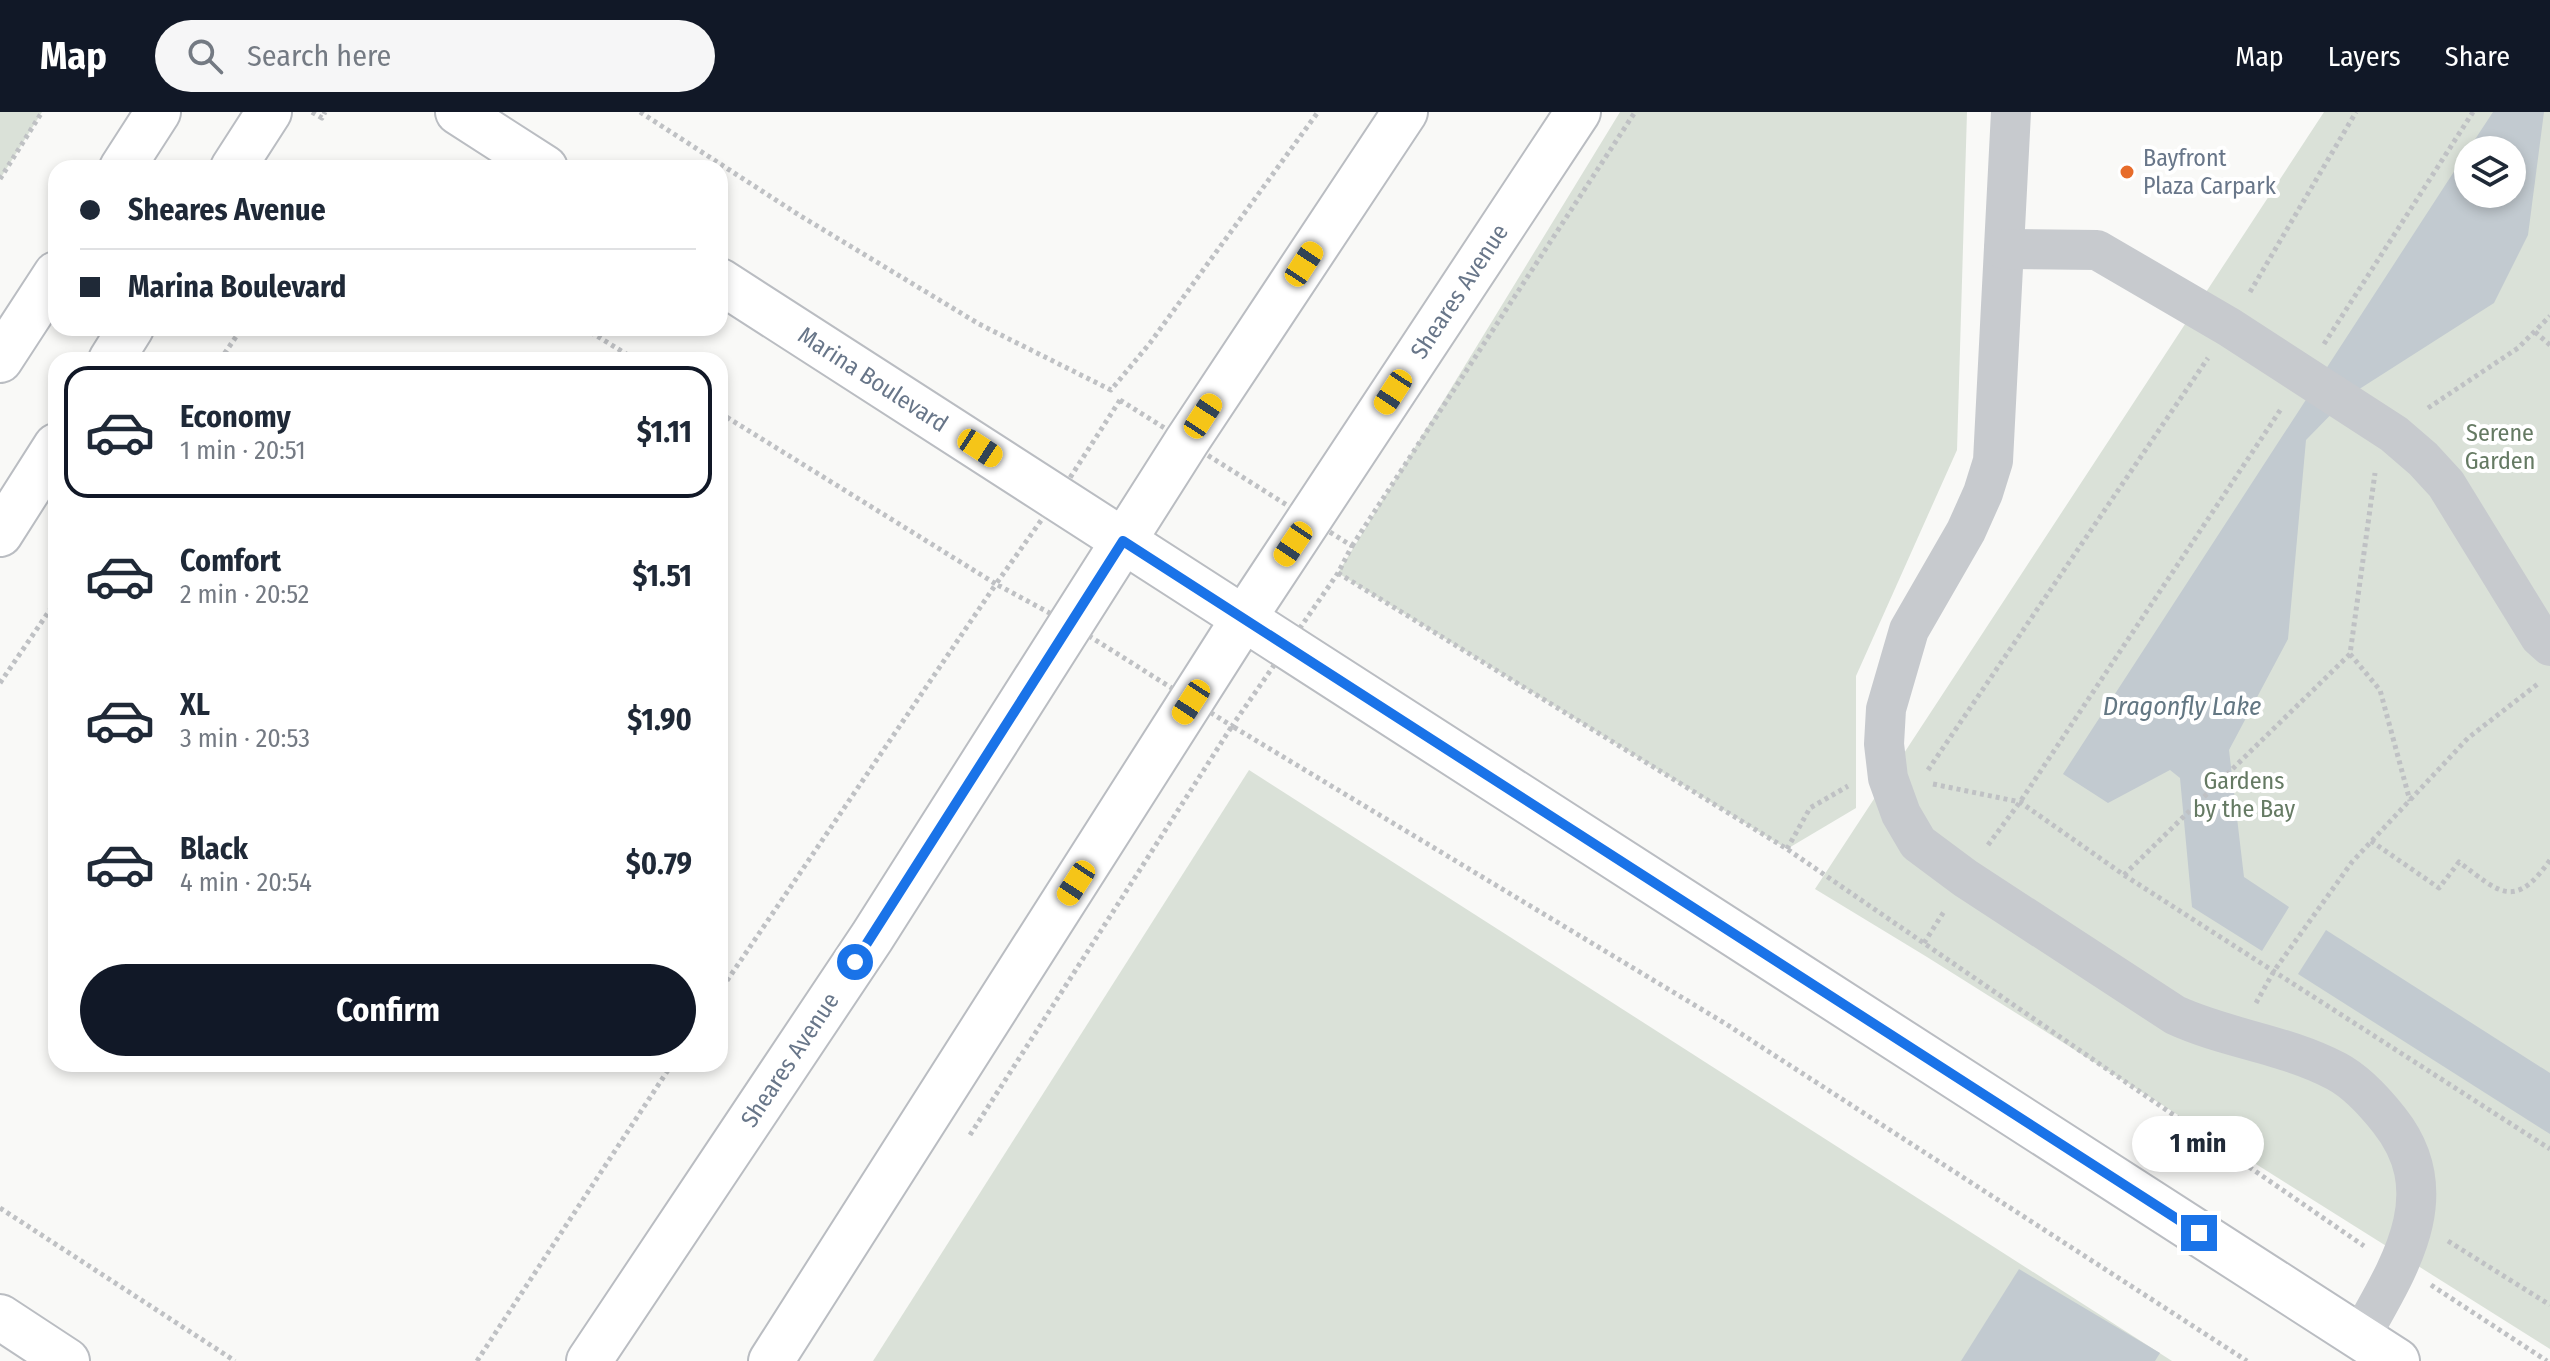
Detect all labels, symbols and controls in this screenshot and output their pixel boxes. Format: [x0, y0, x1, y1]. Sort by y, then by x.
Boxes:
search box [155, 20, 715, 92]
text: Map [40, 33, 107, 79]
icon: search [183, 34, 227, 78]
text: Search here [247, 38, 391, 74]
text: Map [2235, 40, 2284, 73]
text: Layers [2328, 40, 2401, 73]
text: Share [2445, 40, 2510, 73]
map controls [2454, 136, 2526, 208]
button: layers [2454, 136, 2526, 208]
place label: Bayfront Plaza Carpark [2143, 144, 2277, 200]
marker: Bayfront Plaza Carpark [2118, 163, 2136, 181]
text: Sheares Avenue [128, 192, 326, 228]
street label: Sheares Avenue [1405, 219, 1514, 364]
car [1281, 237, 1327, 291]
text: Marina Boulevard [128, 269, 346, 305]
street label: Marina Boulevard [793, 321, 953, 438]
car [1370, 365, 1416, 419]
car [1180, 389, 1226, 443]
icon: car [84, 396, 156, 468]
text: Economy [180, 399, 291, 435]
text: $1.11 [637, 414, 692, 450]
park label: Serene Garden [2465, 419, 2535, 475]
car [953, 425, 1007, 471]
text: 1 min · 20:51 [180, 435, 306, 466]
car [1270, 517, 1316, 571]
icon: car [84, 540, 156, 612]
text: Comfort [180, 543, 281, 579]
text: $1.51 [632, 558, 692, 594]
text: 2 min · 20:52 [180, 579, 309, 610]
car [1168, 675, 1214, 729]
icon: car [84, 684, 156, 756]
text: XL [180, 687, 210, 723]
water label: Dragonfly Lake [2103, 691, 2261, 722]
text: $1.90 [627, 702, 692, 738]
text: 3 min · 20:53 [180, 723, 310, 754]
park label: Gardens by the Bay [2193, 767, 2295, 823]
icon: car [84, 828, 156, 900]
text: Black [180, 831, 248, 867]
text: $0.79 [626, 846, 692, 882]
car [1053, 856, 1099, 910]
text: 4 min · 20:54 [180, 867, 312, 898]
route start [837, 944, 873, 980]
button: Confirm [80, 964, 696, 1056]
street label: Sheares Avenue [735, 987, 845, 1132]
callout: 1 min [2133, 1117, 2265, 1173]
text: 1 min [2170, 1128, 2226, 1159]
route end [2181, 1215, 2217, 1251]

